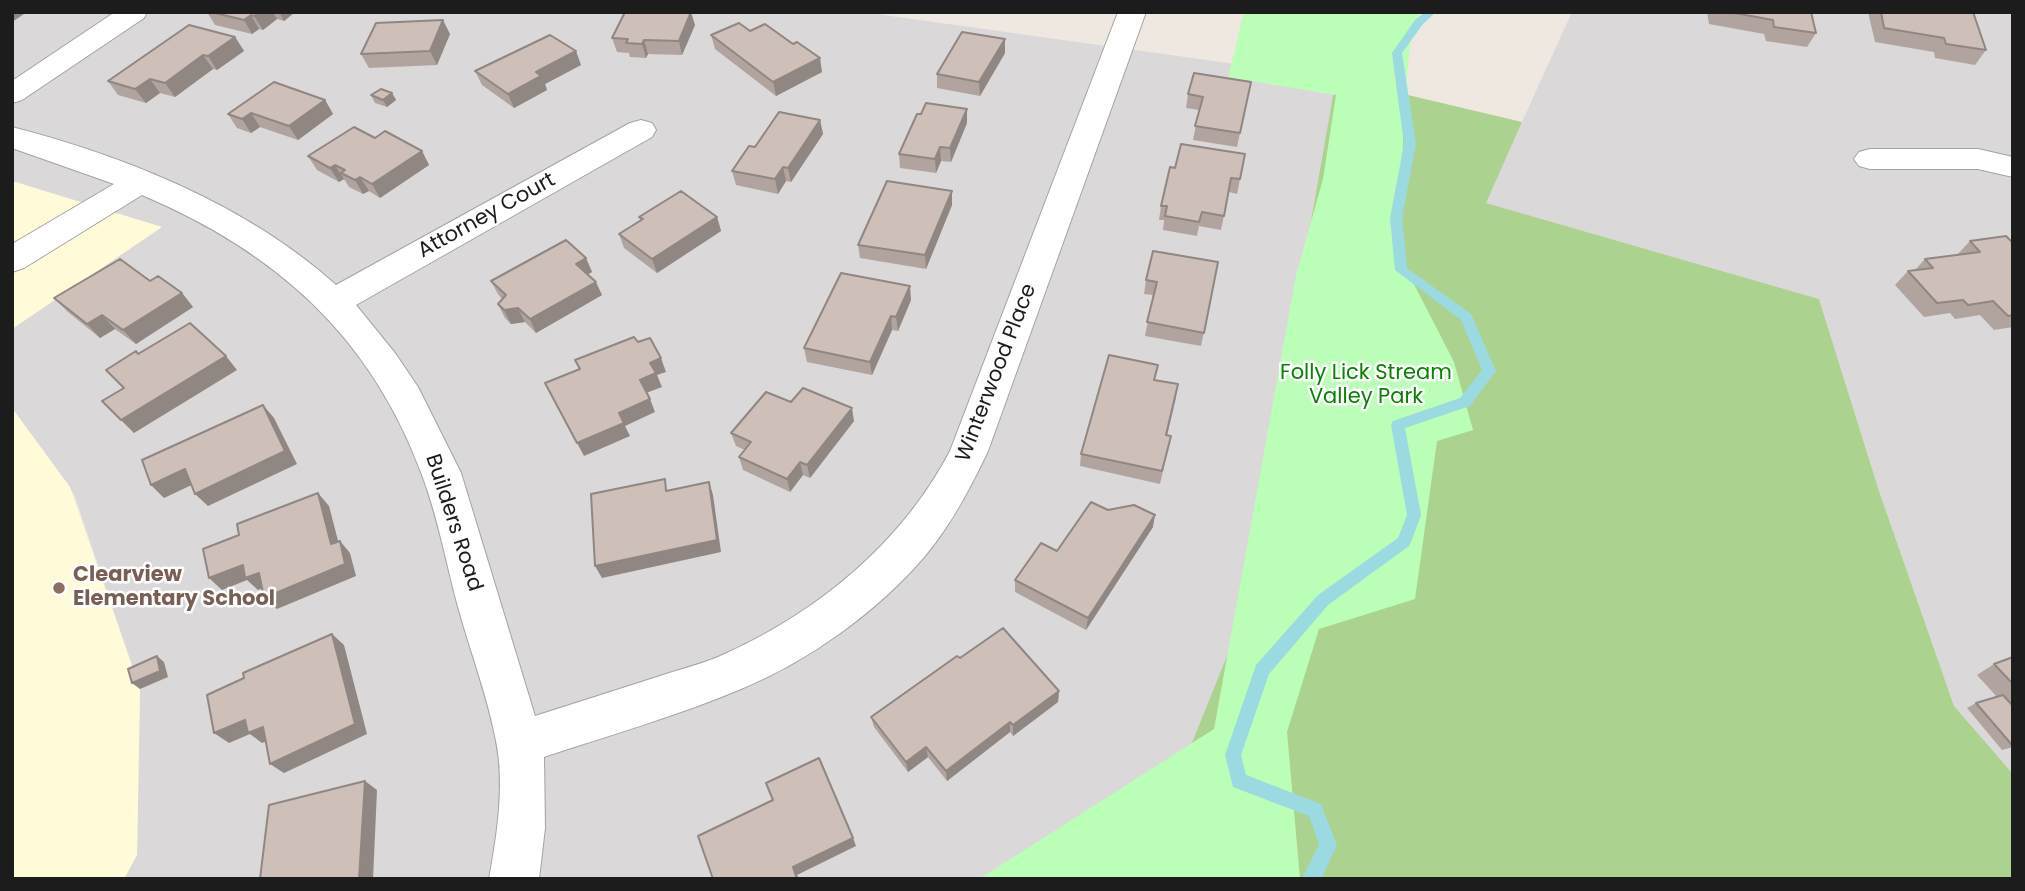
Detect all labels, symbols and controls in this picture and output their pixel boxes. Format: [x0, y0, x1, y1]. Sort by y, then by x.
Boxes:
street label: Attorney Court [414, 168, 560, 264]
street label: Winterwood Place [951, 280, 1043, 466]
park label: Folly Lick Stream Valley Park [1280, 361, 1452, 411]
street label: Builders Road [419, 451, 487, 595]
place label: Clearview Elementary School [73, 563, 275, 613]
marker: Clearview Elementary School [51, 580, 67, 596]

